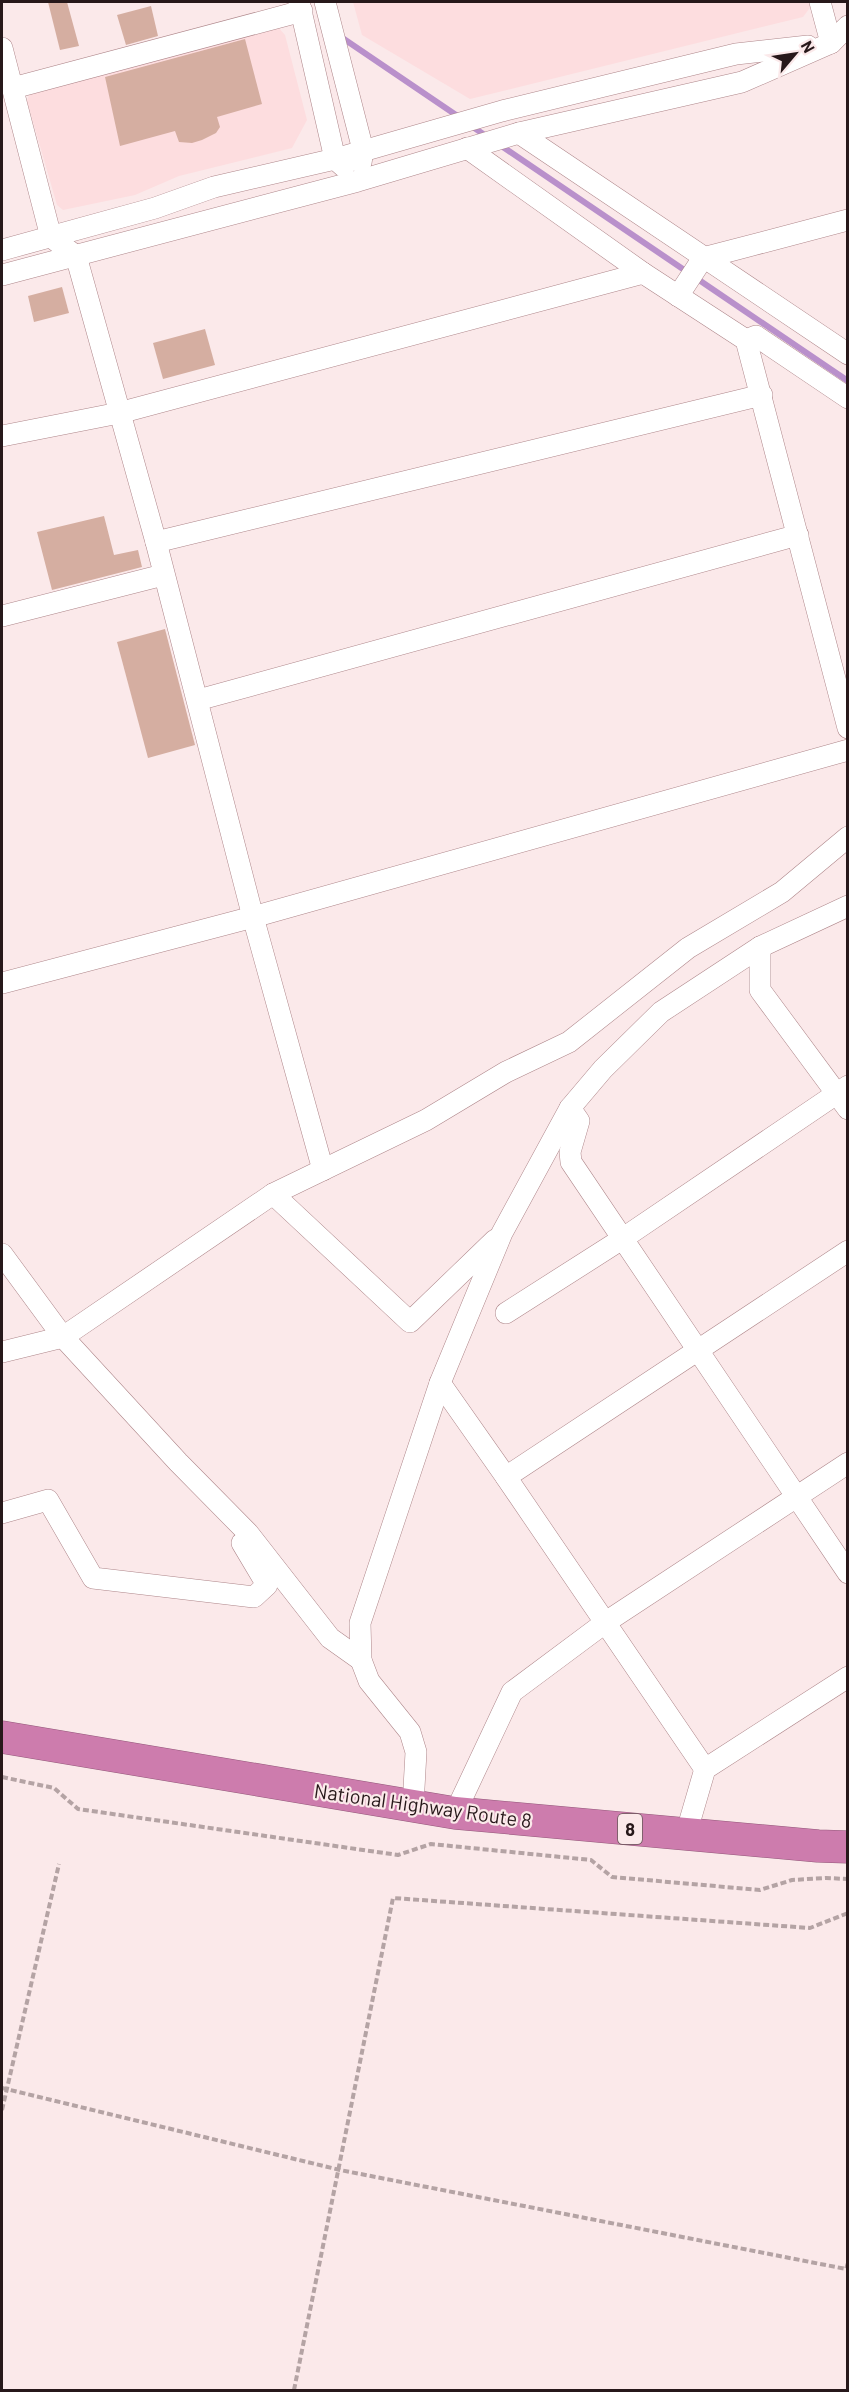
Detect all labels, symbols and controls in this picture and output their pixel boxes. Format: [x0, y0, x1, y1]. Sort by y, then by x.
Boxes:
north arrow [765, 24, 825, 84]
text: N [798, 37, 819, 56]
street label: National Highway Route 8 [313, 1778, 533, 1832]
road number: 8 [618, 1814, 642, 1844]

